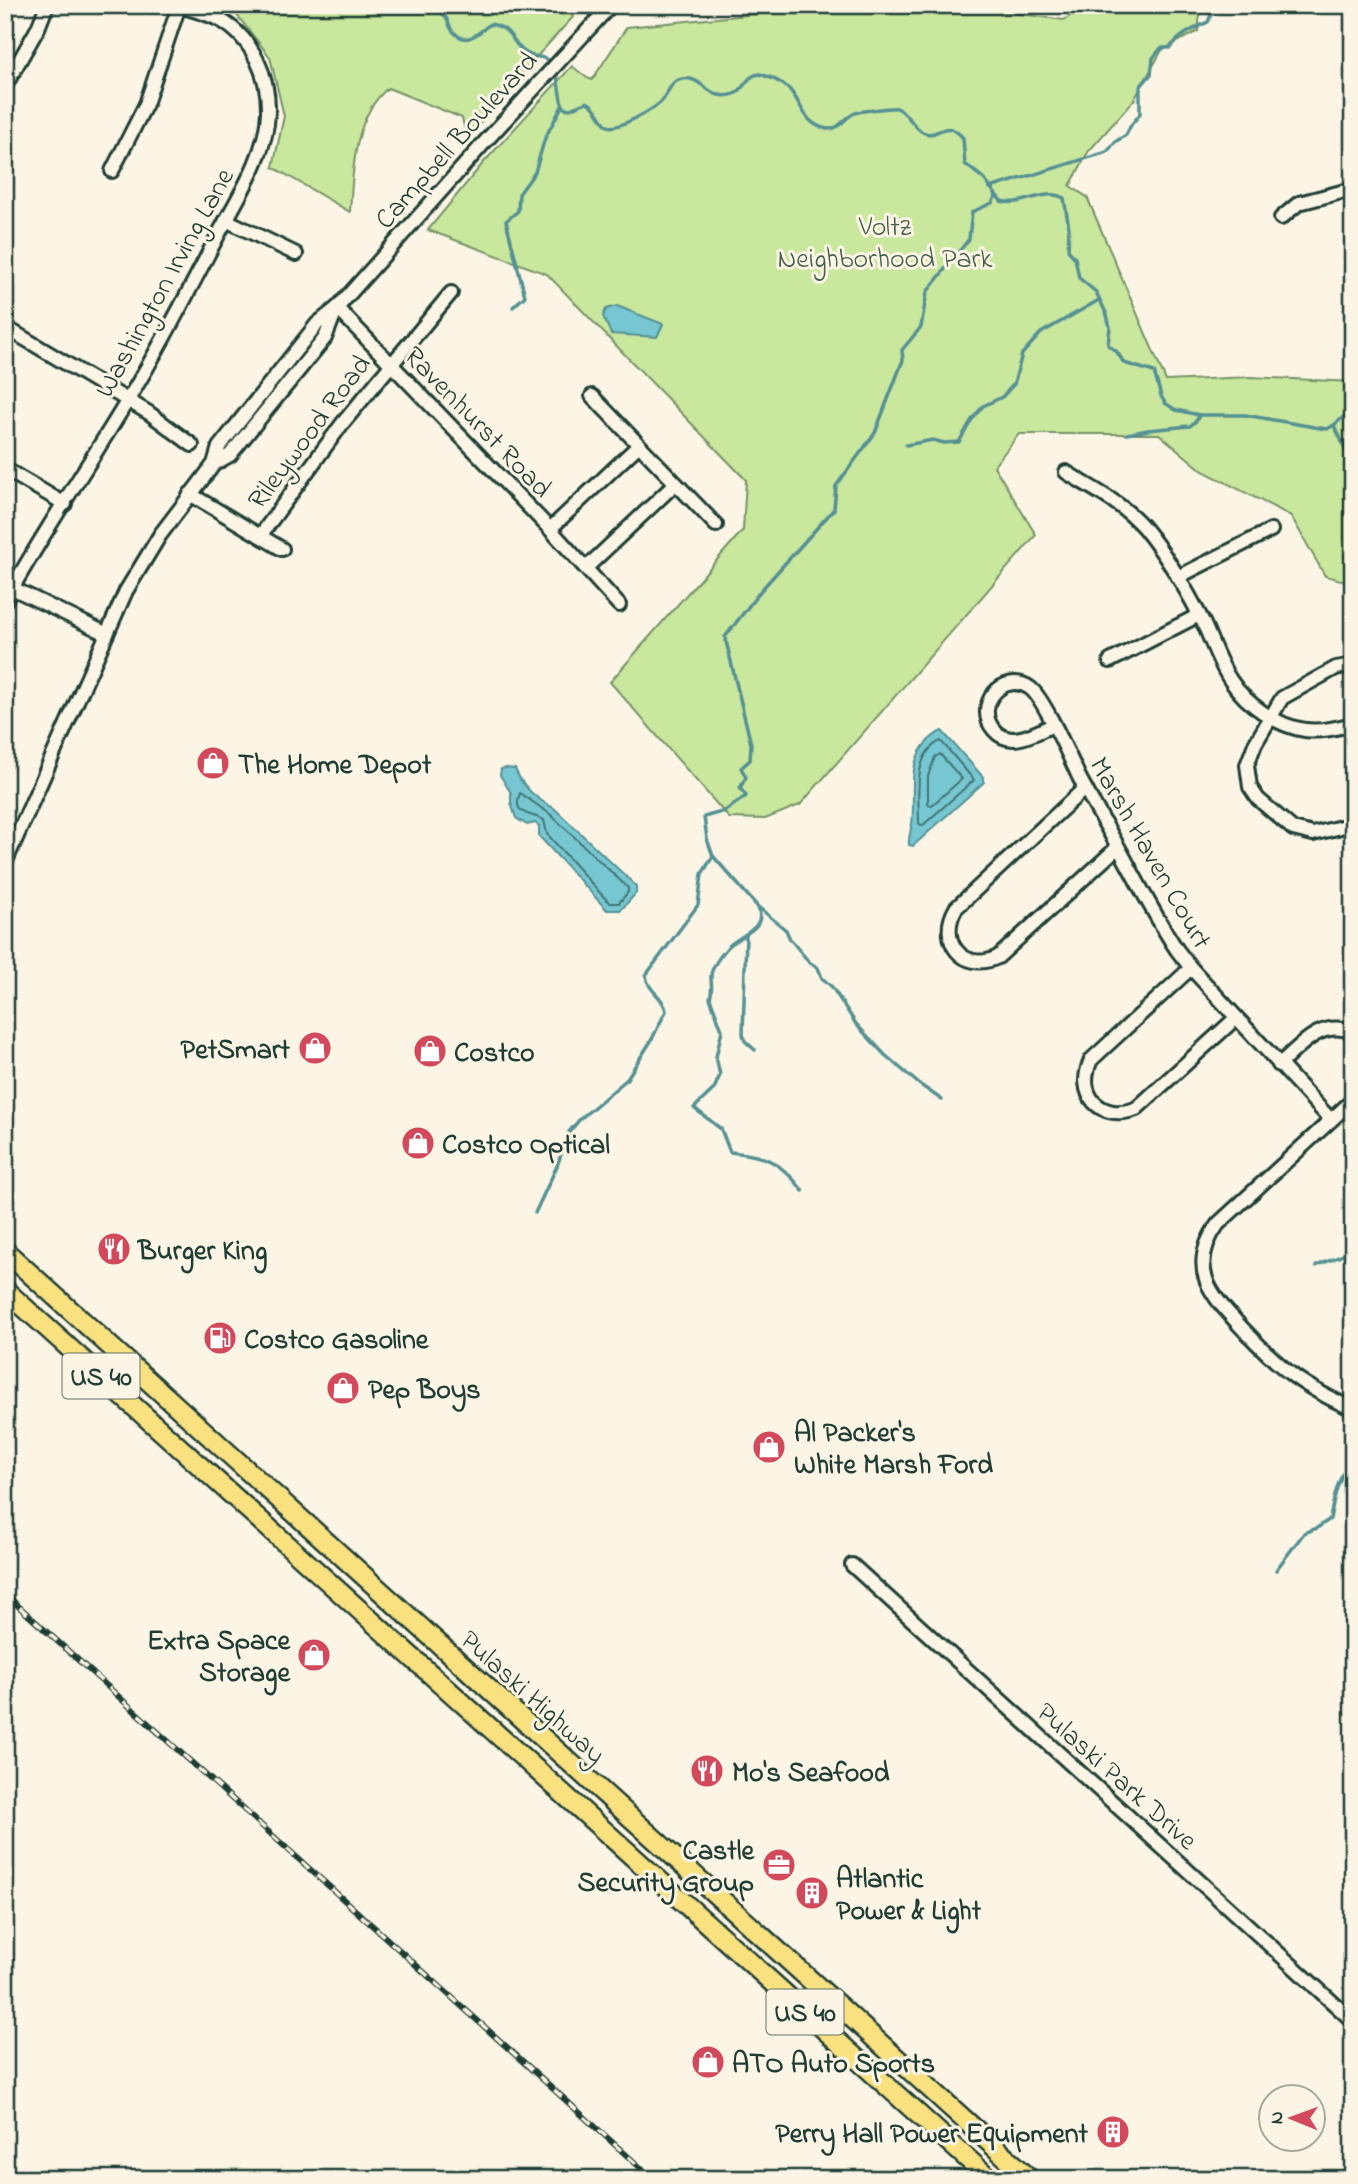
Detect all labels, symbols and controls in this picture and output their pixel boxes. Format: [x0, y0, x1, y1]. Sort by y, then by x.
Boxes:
street label: Campbell Boulevard [366, 43, 549, 240]
street label: Washington Irving Lane [86, 161, 246, 406]
park label: Voltz Neighborhood Park [777, 208, 993, 281]
street label: Ravenhurst Road [393, 338, 560, 509]
street label: Rileywood Road [239, 347, 383, 519]
shop icon: The Home Depot [194, 744, 232, 782]
place label: The Home Depot [238, 746, 432, 787]
street label: Marsh Haven Court [1077, 750, 1221, 957]
shop icon: PetSmart [296, 1029, 334, 1067]
place label: PetSmart [181, 1031, 291, 1072]
shop icon: Costco [411, 1032, 449, 1070]
place label: Costco [454, 1034, 535, 1075]
shop icon: Costco Optical [399, 1124, 437, 1162]
place label: Costco Optical [442, 1126, 610, 1167]
restaurant icon: Burger King [95, 1230, 133, 1268]
place label: Burger King [136, 1232, 267, 1274]
fuel station icon: Costco Gasoline [201, 1319, 239, 1357]
place label: Costco Gasoline [244, 1321, 430, 1362]
road number: US 40 [62, 1354, 140, 1399]
shop icon: Pep Boys [324, 1369, 362, 1407]
place label: Pep Boys [368, 1371, 481, 1412]
place label: Al Packer's White Marsh Ford [794, 1414, 993, 1487]
shop icon: Al Packer's White Marsh Ford [750, 1428, 788, 1466]
place label: Extra Space Storage [147, 1622, 291, 1696]
street label: Pulaski Highway [450, 1622, 614, 1775]
shop icon: Extra Space Storage [295, 1636, 333, 1674]
street label: Pulaski Park Drive [1026, 1694, 1206, 1862]
restaurant icon: Mo's Seafood [688, 1752, 726, 1790]
place label: Mo's Seafood [732, 1754, 890, 1795]
place label: Castle Security Group [577, 1832, 755, 1905]
office icon: Castle Security Group [760, 1846, 798, 1884]
place label: Atlantic Power & Light [836, 1860, 982, 1934]
building icon: Atlantic Power & Light [793, 1874, 831, 1912]
road number: US 40 [766, 1990, 844, 2035]
shop icon: ATO Auto Sports [689, 2043, 727, 2081]
place label: ATO Auto Sports [732, 2045, 935, 2086]
north arrow [1256, 2082, 1326, 2152]
text: N [1264, 2111, 1291, 2124]
building icon: Perry Hall Power Equipment [1094, 2113, 1132, 2151]
place label: Perry Hall Power Equipment [775, 2115, 1089, 2156]

